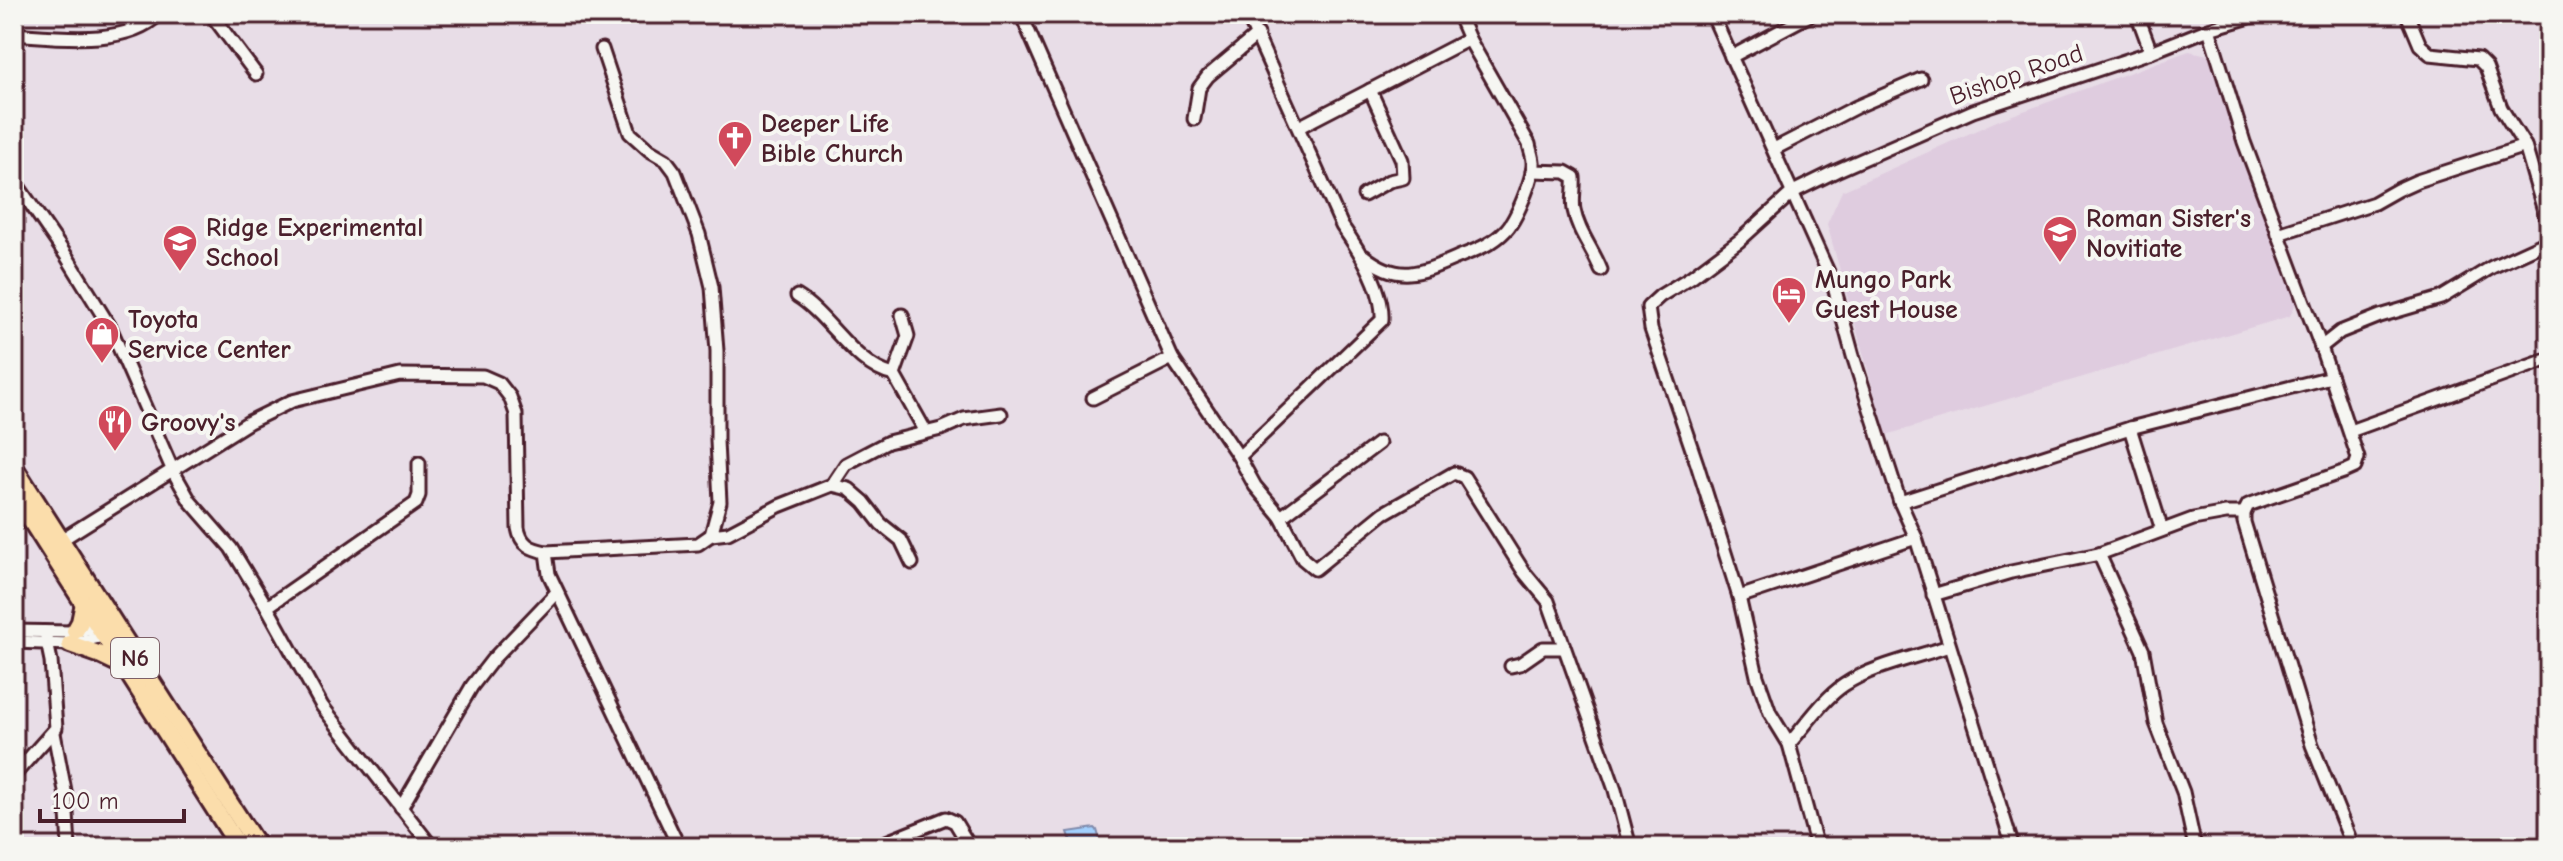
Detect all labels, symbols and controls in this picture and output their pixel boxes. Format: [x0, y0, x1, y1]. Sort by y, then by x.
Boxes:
street label: Bishop Road [1946, 38, 2087, 112]
place label: Deeper Life Bible Church [761, 109, 903, 169]
church icon: Deeper Life Bible Church [716, 119, 754, 169]
place label: Roman Sister's Novitiate [2086, 204, 2251, 264]
place label: Ridge Experimental School [206, 213, 423, 273]
school or university icon: Roman Sister's Novitiate [2041, 214, 2079, 264]
school or university icon: Ridge Experimental School [161, 223, 199, 273]
place label: Mungo Park Guest House [1815, 265, 1958, 325]
hotel icon: Mungo Park Guest House [1770, 275, 1808, 325]
place label: Toyota Service Center [128, 305, 291, 365]
shop icon: Toyota Service Center [83, 315, 121, 365]
restaurant icon: Groovy's [96, 403, 134, 453]
place label: Groovy's [141, 408, 236, 438]
road number: N6 [111, 638, 159, 678]
scale bar [40, 773, 184, 823]
text: 100 m [52, 787, 119, 815]

